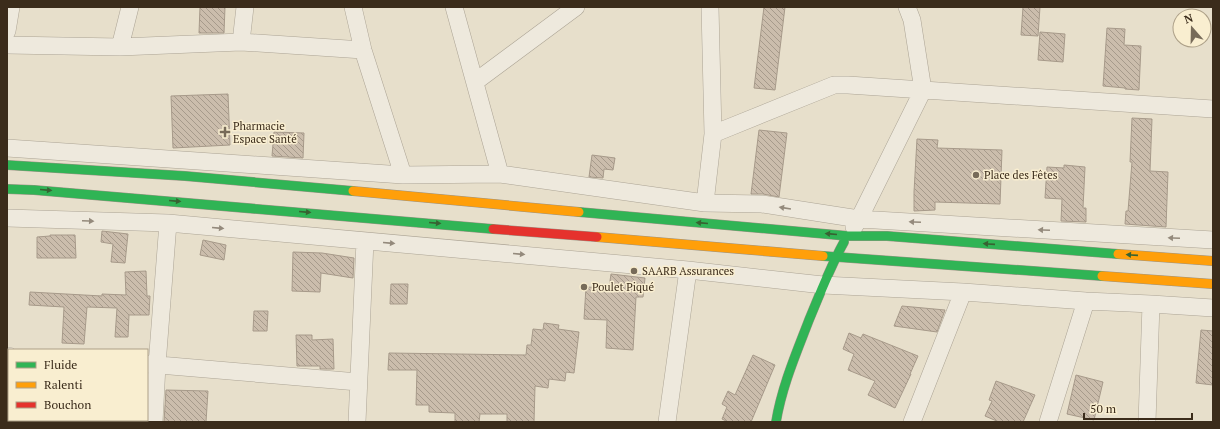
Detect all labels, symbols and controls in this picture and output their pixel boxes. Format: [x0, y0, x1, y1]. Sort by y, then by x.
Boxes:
north arrow [1172, 8, 1212, 48]
text: N [1182, 10, 1196, 27]
place label: Pharmacie Espace Santé [233, 119, 297, 146]
marker: Pharmacie Espace Santé [220, 127, 230, 137]
place label: Place des Fêtes [984, 168, 1058, 182]
marker: Place des Fêtes [971, 170, 981, 180]
one-way arrow [40, 187, 52, 194]
one-way arrow [169, 198, 182, 205]
one-way arrow [779, 204, 792, 210]
one-way arrow [299, 209, 311, 216]
one-way arrow [82, 217, 94, 224]
one-way arrow [695, 219, 708, 226]
one-way arrow [909, 219, 921, 226]
one-way arrow [429, 220, 441, 227]
one-way arrow [212, 224, 224, 231]
one-way arrow [1038, 226, 1050, 233]
one-way arrow [825, 231, 837, 238]
one-way arrow [1168, 234, 1180, 241]
one-way arrow [383, 239, 395, 246]
one-way arrow [983, 241, 995, 248]
one-way arrow [512, 251, 525, 258]
one-way arrow [1126, 251, 1138, 258]
place label: SAARB Assurances [642, 264, 734, 278]
marker: SAARB Assurances [629, 266, 639, 276]
place label: Poulet Piqué [592, 280, 654, 294]
marker: Poulet Piqué [579, 282, 589, 292]
legend [8, 349, 148, 421]
text: Fluide [44, 357, 77, 372]
text: Ralenti [44, 377, 83, 392]
scale bar [1084, 395, 1192, 421]
text: Bouchon [44, 397, 91, 412]
text: 50 m [1090, 401, 1117, 416]

